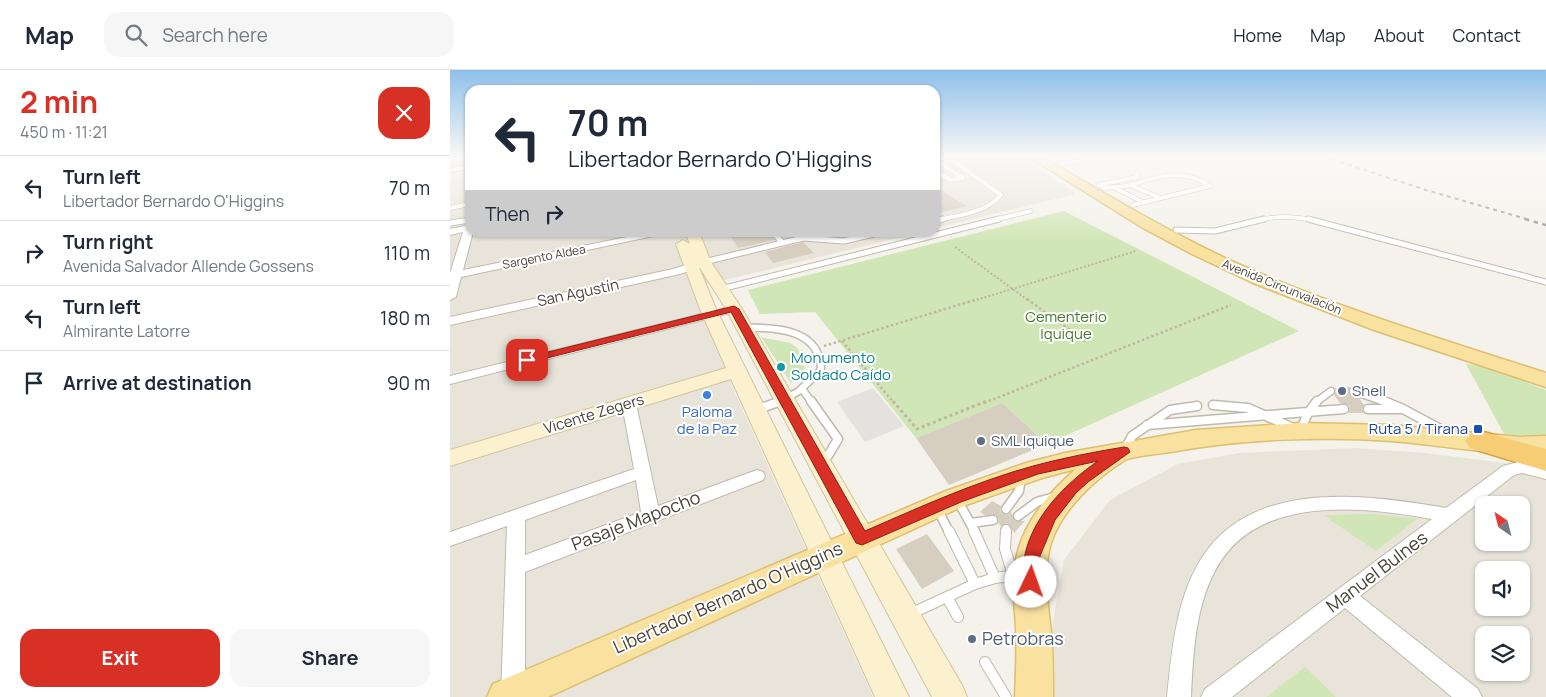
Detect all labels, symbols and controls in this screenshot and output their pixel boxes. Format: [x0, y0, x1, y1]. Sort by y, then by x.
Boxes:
search box [104, 12, 454, 57]
text: Map [25, 18, 74, 51]
icon: search [122, 21, 150, 49]
text: Search here [162, 22, 268, 48]
text: Home [1233, 23, 1282, 47]
text: Map [1310, 23, 1346, 47]
text: About [1374, 23, 1424, 47]
text: Contact [1452, 23, 1521, 47]
text: 2 min [20, 81, 98, 122]
button: close [378, 87, 430, 139]
text: 70 m [568, 99, 648, 147]
icon: left [485, 105, 550, 170]
text: 450 m · 11:21 [20, 121, 108, 143]
text: Libertador Bernardo O'Higgins [568, 144, 872, 174]
text: Turn left [63, 164, 141, 190]
icon: left [20, 174, 48, 202]
text: 70 m [389, 175, 430, 201]
text: Libertador Bernardo O'Higgins [63, 190, 284, 212]
icon: right [540, 200, 568, 228]
text: Then [485, 201, 530, 227]
text: Turn right [63, 229, 153, 255]
icon: right [20, 239, 48, 267]
text: 110 m [384, 240, 430, 266]
street label: Sargento Aldea [501, 240, 587, 273]
text: Avenida Salvador Allende Gossens [63, 255, 314, 277]
street label: Avenida Circunvalación [1220, 255, 1345, 318]
street label: San Agustín [535, 274, 621, 311]
text: Turn left [63, 294, 141, 320]
icon: left [20, 304, 48, 332]
text: 180 m [380, 305, 430, 331]
park label: Cementerio Iquique [1025, 306, 1107, 344]
text: Almirante Latorre [63, 320, 190, 342]
pin [506, 339, 548, 381]
icon: arrive [513, 346, 541, 374]
place label: Monumento Soldado Caído [791, 347, 891, 385]
marker: Monumento Soldado Caído [775, 361, 787, 373]
icon: arrive [20, 369, 48, 397]
text: Arrive at destination [63, 370, 252, 396]
text: 90 m [387, 370, 430, 396]
place label: Shell [1352, 380, 1386, 401]
marker: Shell [1336, 385, 1348, 397]
street label: Vicente Zegers [541, 388, 647, 439]
marker: Paloma de la Paz [701, 389, 713, 401]
place label: Paloma de la Paz [677, 401, 737, 439]
place label: Ruta 5 / Tirana [1369, 418, 1468, 439]
marker: Ruta 5 / Tirana [1472, 423, 1484, 435]
place label: SML Iquique [991, 430, 1074, 451]
marker: SML Iquique [975, 435, 987, 447]
street label: Pasaje Mapocho [568, 484, 704, 556]
north arrow [1475, 496, 1530, 551]
map controls [1475, 496, 1530, 681]
street label: Manuel Bulnes [1321, 525, 1432, 617]
street label: Libertador Bernardo O'Higgins [609, 536, 846, 659]
position arrow [1004, 555, 1056, 607]
button: sound [1475, 561, 1530, 616]
place label: Petrobras [982, 626, 1064, 650]
button: layers [1475, 626, 1530, 681]
button: Exit [20, 629, 220, 687]
button: Share [230, 629, 430, 687]
marker: Petrobras [966, 633, 978, 645]

